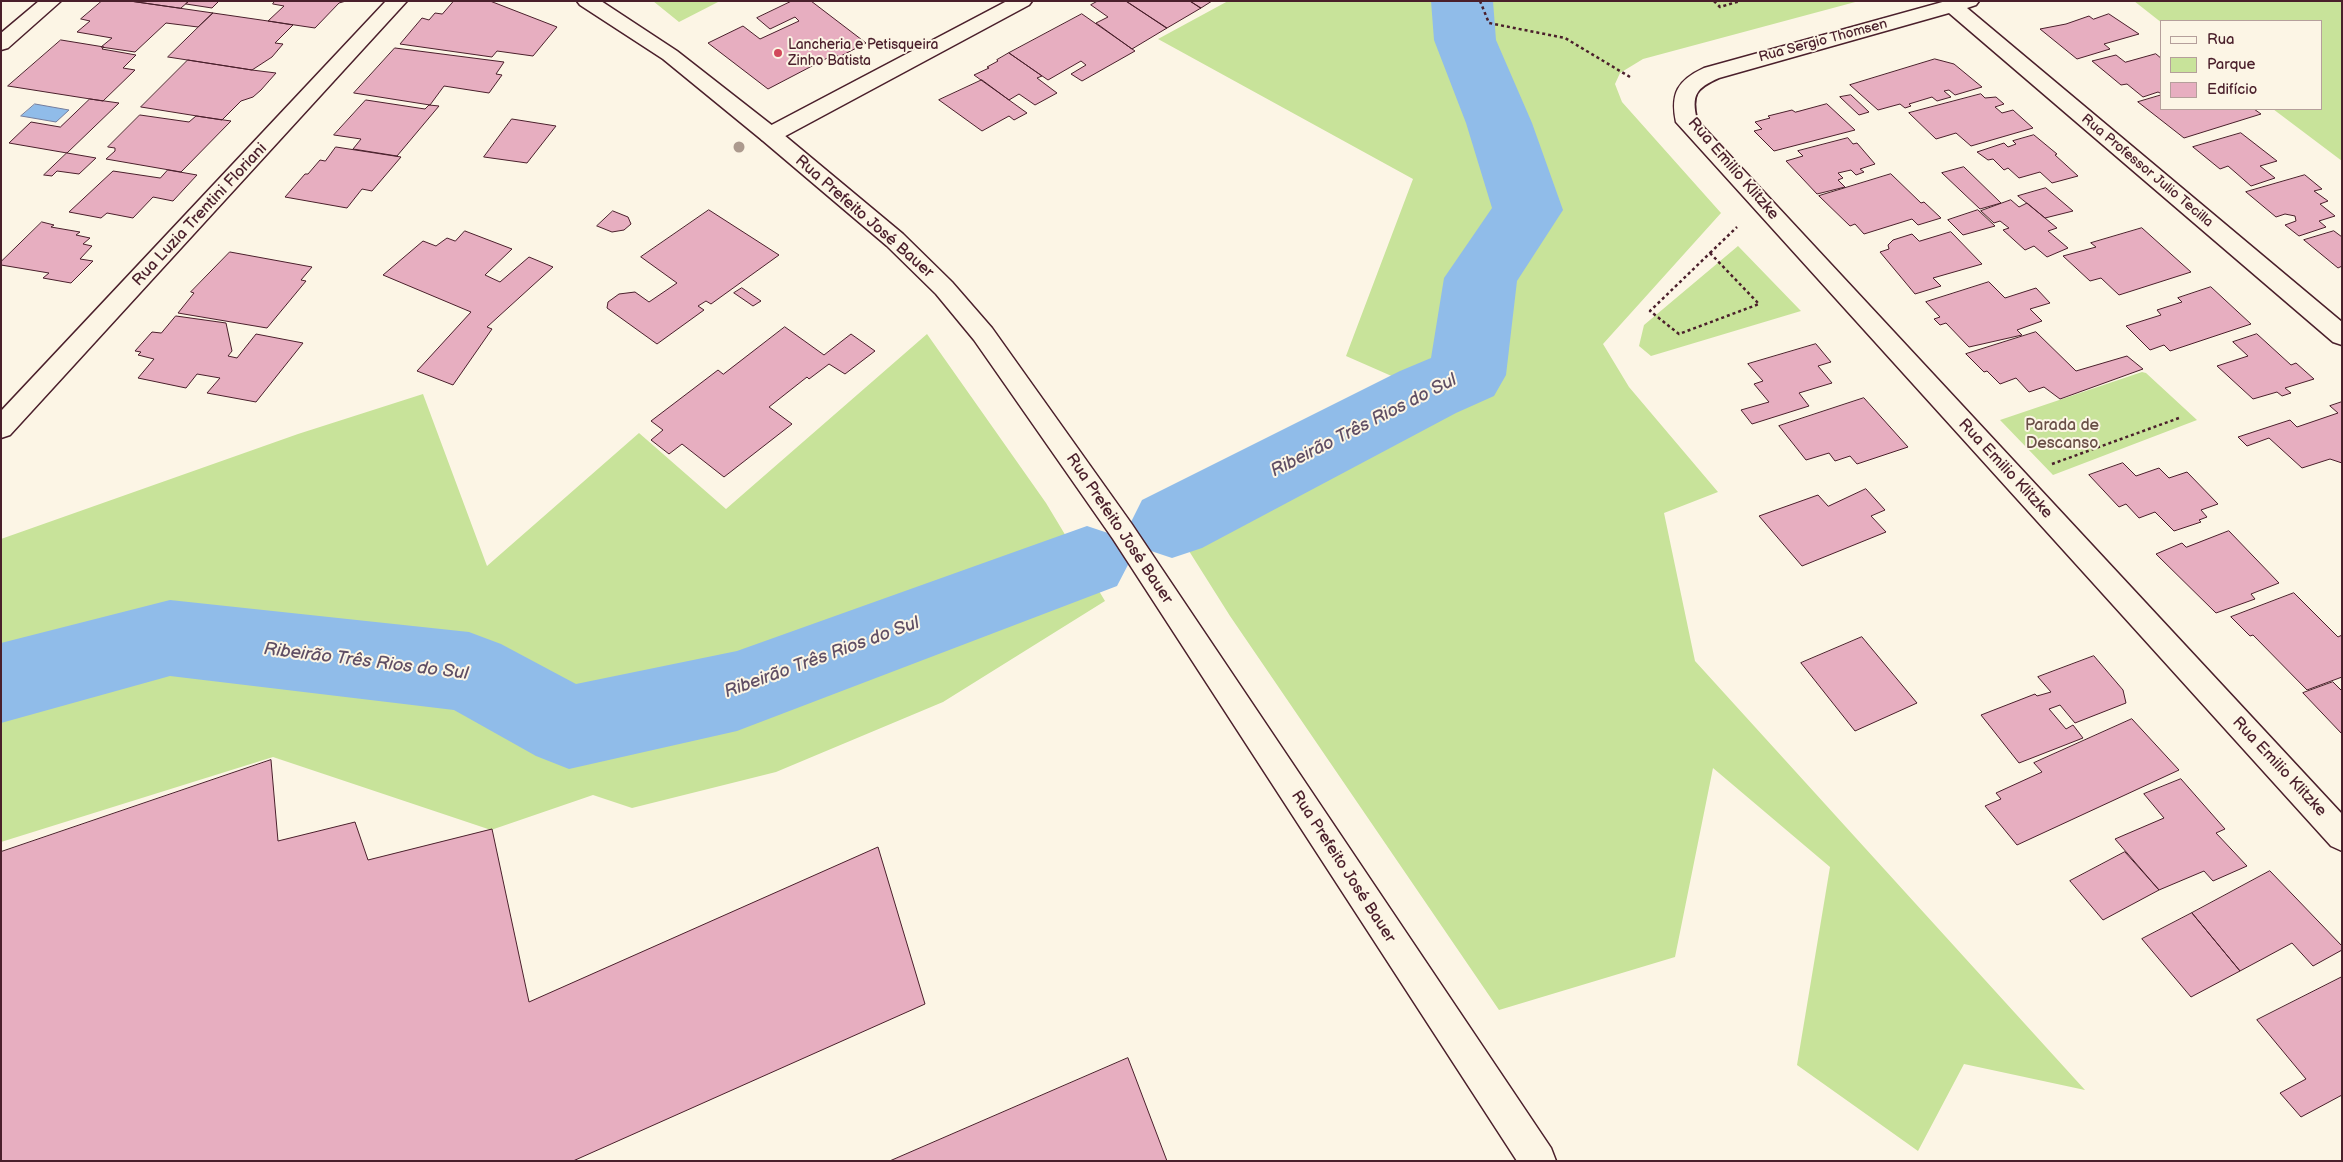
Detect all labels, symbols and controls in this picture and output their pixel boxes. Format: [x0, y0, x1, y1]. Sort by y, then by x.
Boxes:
street label: Rua Sergio Thomsen [1757, 16, 1889, 66]
legend [2160, 20, 2323, 110]
text: Rua [2207, 30, 2235, 49]
place label: Lancheria e Petisqueira Zinho Batista [788, 37, 938, 70]
marker: Lancheria e Petisqueira Zinho Batista [772, 47, 784, 59]
text: Parque [2207, 55, 2255, 74]
text: Edifício [2207, 80, 2257, 99]
street label: Rua Professor Julio Tecilla [2078, 111, 2216, 231]
street label: Rua Emilio Klitzke [1683, 114, 1783, 224]
street label: Rua Luzia Trentini Floriani [129, 140, 271, 290]
street label: Rua Prefeito José Bauer [791, 152, 937, 282]
water label: Ribeirão Três Rios do Sul [1267, 370, 1461, 482]
street label: Rua Emilio Klitzke [1954, 415, 2056, 523]
park label: Parada de Descanso [2025, 416, 2099, 454]
street label: Rua Prefeito José Bauer [1061, 450, 1177, 608]
water label: Ribeirão Três Rios do Sul [722, 613, 922, 703]
water label: Ribeirão Três Rios do Sul [262, 639, 470, 685]
street label: Rua Emilio Klitzke [2228, 713, 2330, 821]
street label: Rua Prefeito José Bauer [1287, 787, 1399, 947]

